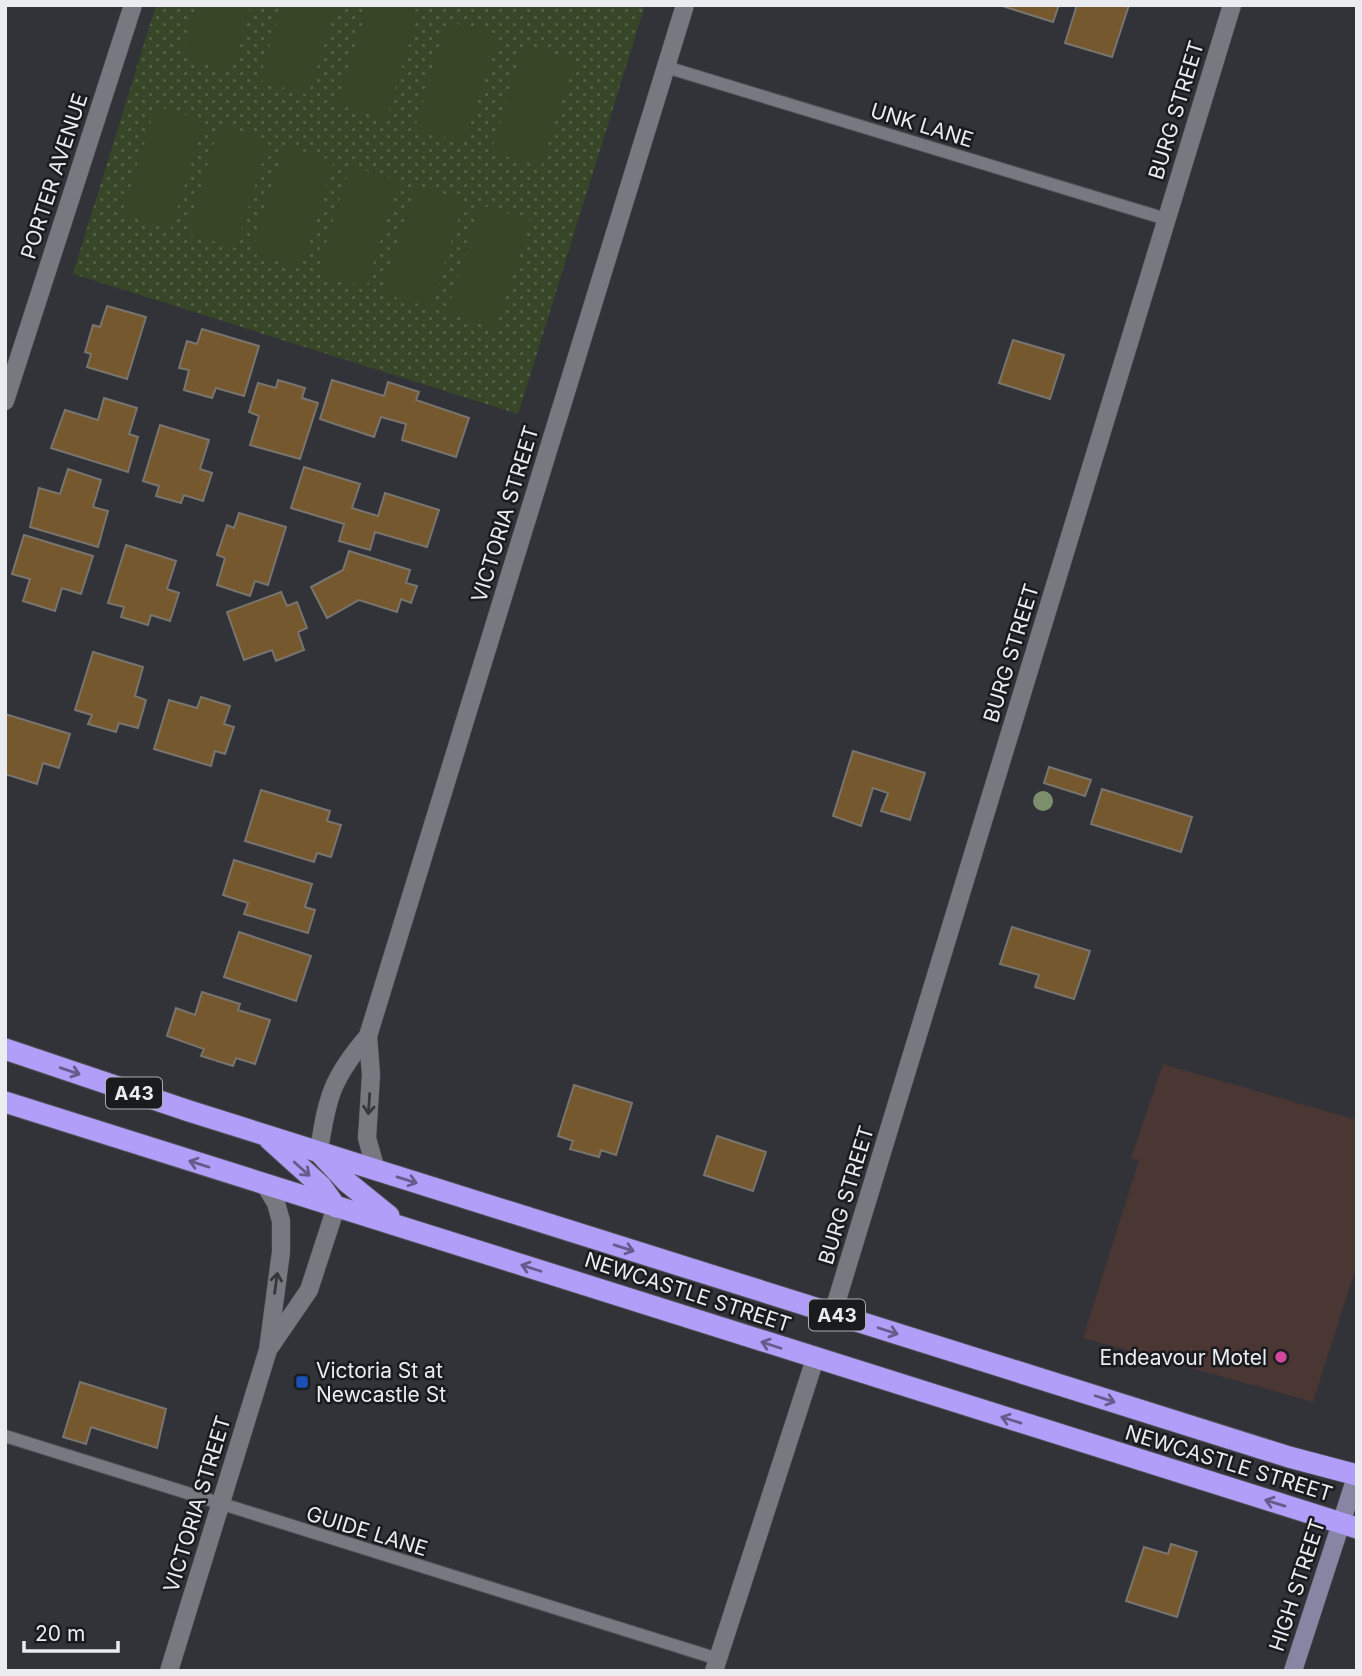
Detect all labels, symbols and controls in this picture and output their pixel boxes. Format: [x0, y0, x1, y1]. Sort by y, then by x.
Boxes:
street label: BURG STREET [1143, 38, 1209, 182]
street label: PORTER AVENUE [15, 90, 93, 262]
street label: UNK LANE [868, 98, 976, 152]
street label: VICTORIA STREET [466, 423, 544, 605]
street label: BURG STREET [978, 581, 1044, 725]
one-way arrow [59, 1065, 81, 1078]
road number: A43 [106, 1078, 162, 1108]
one-way arrow [362, 1092, 375, 1114]
street label: BURG STREET [813, 1123, 879, 1267]
one-way arrow [188, 1156, 210, 1169]
one-way arrow [293, 1160, 310, 1177]
one-way arrow [396, 1174, 418, 1187]
one-way arrow [613, 1242, 635, 1255]
street label: NEWCASTLE STREET [582, 1247, 794, 1337]
one-way arrow [520, 1260, 542, 1273]
one-way arrow [270, 1272, 283, 1294]
road number: A43 [809, 1300, 865, 1330]
one-way arrow [876, 1325, 898, 1338]
one-way arrow [760, 1337, 782, 1350]
place label: Endeavour Motel [1099, 1345, 1267, 1370]
marker: Endeavour Motel [1273, 1349, 1289, 1365]
place label: Victoria St at Newcastle St [316, 1358, 446, 1407]
marker: Victoria St at Newcastle St [294, 1374, 310, 1390]
one-way arrow [1093, 1394, 1115, 1406]
street label: VICTORIA STREET [158, 1413, 236, 1595]
one-way arrow [1000, 1413, 1022, 1426]
street label: NEWCASTLE STREET [1122, 1420, 1336, 1506]
one-way arrow [1264, 1496, 1286, 1508]
street label: GUIDE LANE [303, 1501, 431, 1561]
street label: HIGH STREET [1264, 1516, 1330, 1654]
scale bar [24, 1610, 119, 1654]
text: 20 m [35, 1621, 85, 1646]

